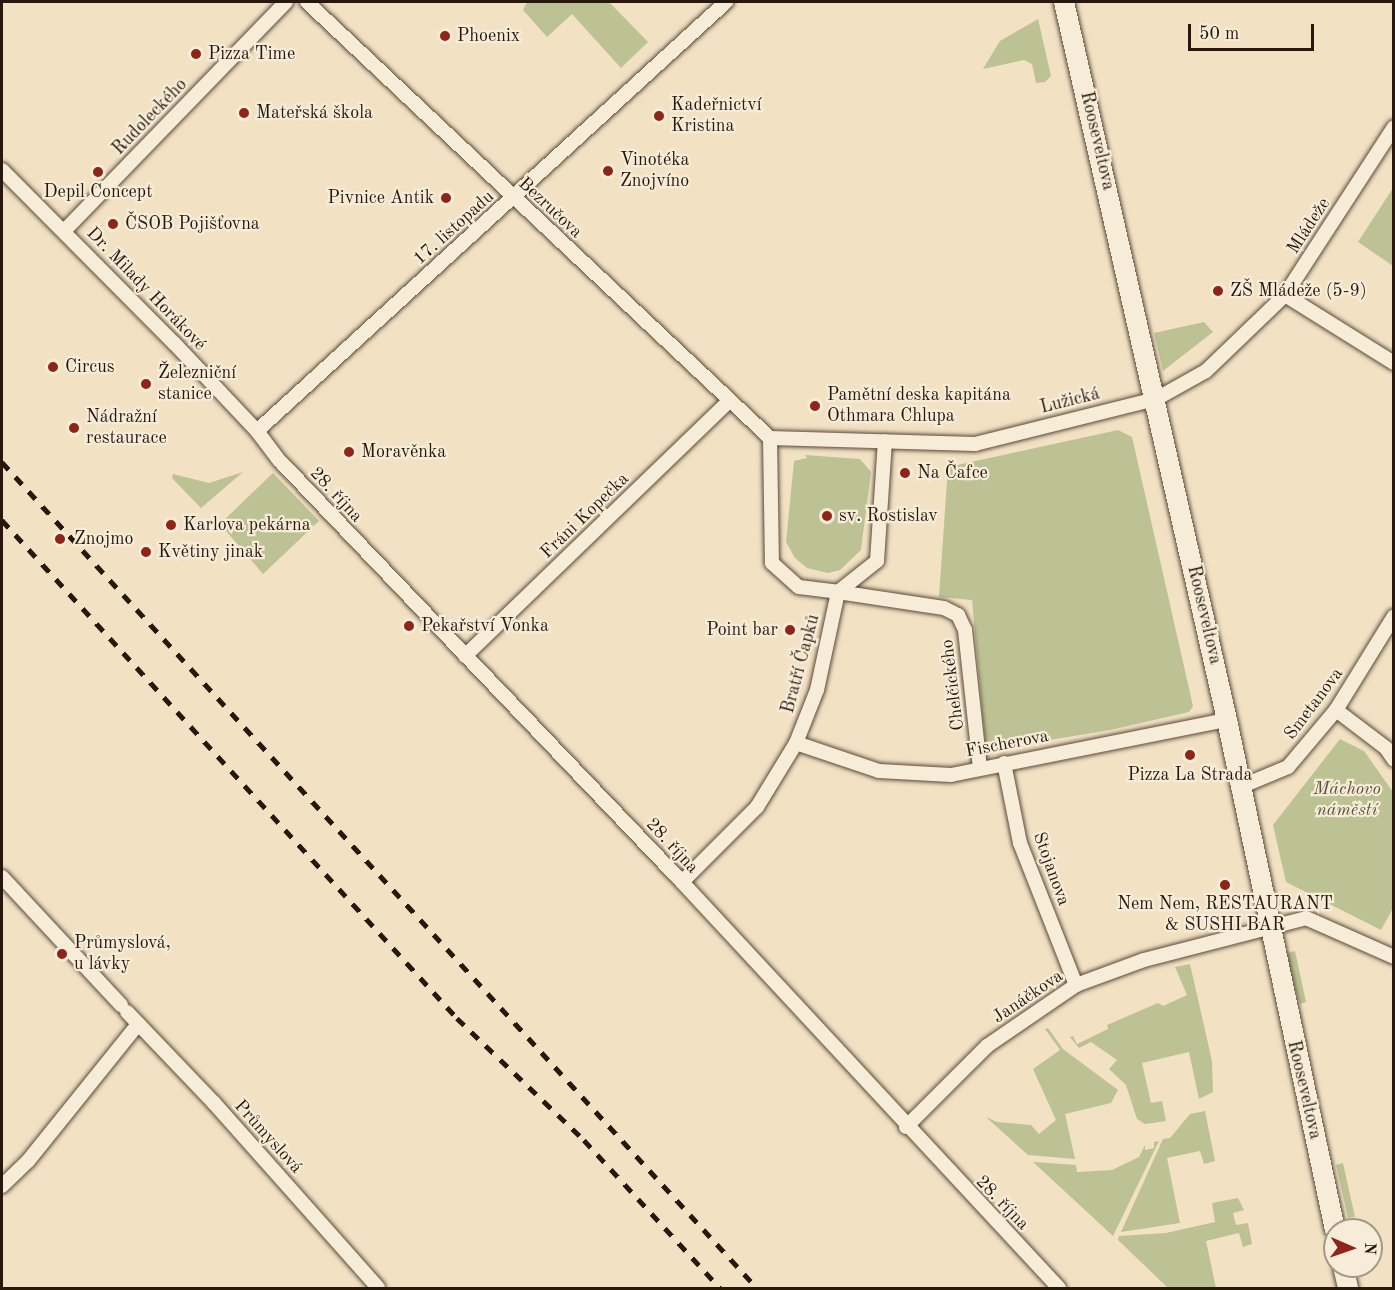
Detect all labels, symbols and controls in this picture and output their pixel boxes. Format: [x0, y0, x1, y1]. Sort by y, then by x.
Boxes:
scale bar [1191, 12, 1317, 50]
place label: Phoenix [457, 25, 520, 47]
text: 50 m [1199, 25, 1239, 43]
marker: Phoenix [438, 29, 452, 43]
place label: Pizza Time [208, 43, 295, 65]
marker: Pizza Time [189, 47, 203, 61]
street label: Rudoleckého [108, 74, 192, 160]
street label: Rooseveltova [1075, 89, 1119, 193]
place label: Kadeřnictví Kristina [671, 95, 762, 138]
place label: Mateřská škola [256, 102, 373, 124]
marker: Mateřská škola [237, 106, 251, 120]
marker: Kadeřnictví Kristina [652, 109, 666, 123]
place label: Vinotéka Znojvíno [620, 150, 689, 192]
marker: Vinotéka Znojvíno [601, 164, 615, 178]
marker: Depil Concept [91, 165, 105, 179]
street label: Bezručova [514, 173, 586, 243]
place label: Depil Concept [44, 181, 152, 203]
street label: 17. listopadu [409, 186, 499, 270]
place label: Pivnice Antik [328, 187, 434, 209]
marker: Pivnice Antik [439, 191, 453, 205]
street label: Mládeže [1283, 194, 1335, 258]
place label: ČSOB Pojišťovna [125, 213, 260, 235]
marker: ČSOB Pojišťovna [106, 217, 120, 231]
street label: Dr. Milady Horákové [82, 223, 210, 355]
place label: ZŠ Mládeže (5-9) [1230, 280, 1367, 302]
marker: ZŠ Mládeže (5-9) [1211, 284, 1225, 298]
place label: Circus [65, 356, 115, 378]
marker: Circus [46, 360, 60, 374]
place label: Železniční stanice [158, 363, 236, 406]
marker: Železniční stanice [139, 377, 153, 391]
street label: Lužická [1038, 383, 1102, 419]
place label: Pamětní deska kapitána Othmara Chlupa [827, 385, 1011, 428]
marker: Pamětní deska kapitána Othmara Chlupa [808, 399, 822, 413]
place label: Nádražní restaurace [86, 407, 167, 450]
marker: Nádražní restaurace [67, 421, 81, 435]
place label: Moravěnka [361, 441, 446, 463]
marker: Moravěnka [342, 445, 356, 459]
place label: Na Čafce [917, 462, 988, 484]
street label: 28. října [305, 463, 367, 527]
marker: Na Čafce [898, 466, 912, 480]
street label: Fráni Kopečka [536, 469, 634, 563]
place label: sv. Rostislav [839, 505, 938, 527]
marker: sv. Rostislav [820, 509, 834, 523]
place label: Karlova pekárna [183, 514, 311, 536]
marker: Karlova pekárna [164, 518, 178, 532]
place label: Znojmo [74, 528, 133, 550]
marker: Znojmo [51, 530, 69, 548]
place label: Květiny jinak [158, 541, 263, 563]
marker: Květiny jinak [139, 545, 153, 559]
street label: Rooseveltova [1182, 563, 1226, 667]
street label: Bratří Čapků [777, 612, 825, 716]
place label: Pekařství Vonka [421, 615, 549, 637]
marker: Pekařství Vonka [402, 619, 416, 633]
place label: Point bar [706, 619, 778, 641]
marker: Point bar [783, 623, 797, 637]
street label: Chelčického [937, 638, 969, 732]
street label: Smetanova [1280, 664, 1348, 744]
street label: Fischerova [964, 725, 1050, 763]
marker: Pizza La Strada [1183, 748, 1197, 762]
place label: Pizza La Strada [1128, 764, 1252, 786]
park label: Máchovo náměstí [1313, 779, 1381, 822]
street label: 28. října [641, 814, 703, 878]
street label: Stojanova [1028, 829, 1074, 909]
marker: Nem Nem, RESTAURANT & SUSHI BAR [1218, 878, 1232, 892]
place label: Nem Nem, RESTAURANT & SUSHI BAR [1117, 894, 1333, 936]
place label: Průmyslová, u lávky [74, 933, 171, 976]
marker: Průmyslová, u lávky [55, 947, 69, 961]
street label: Janáčkova [989, 966, 1067, 1028]
street label: Rooseveltova [1282, 1038, 1326, 1142]
street label: Průmyslová [229, 1096, 307, 1178]
street label: 28. října [971, 1171, 1033, 1235]
north arrow [1323, 1218, 1383, 1278]
text: N [1361, 1242, 1377, 1255]

